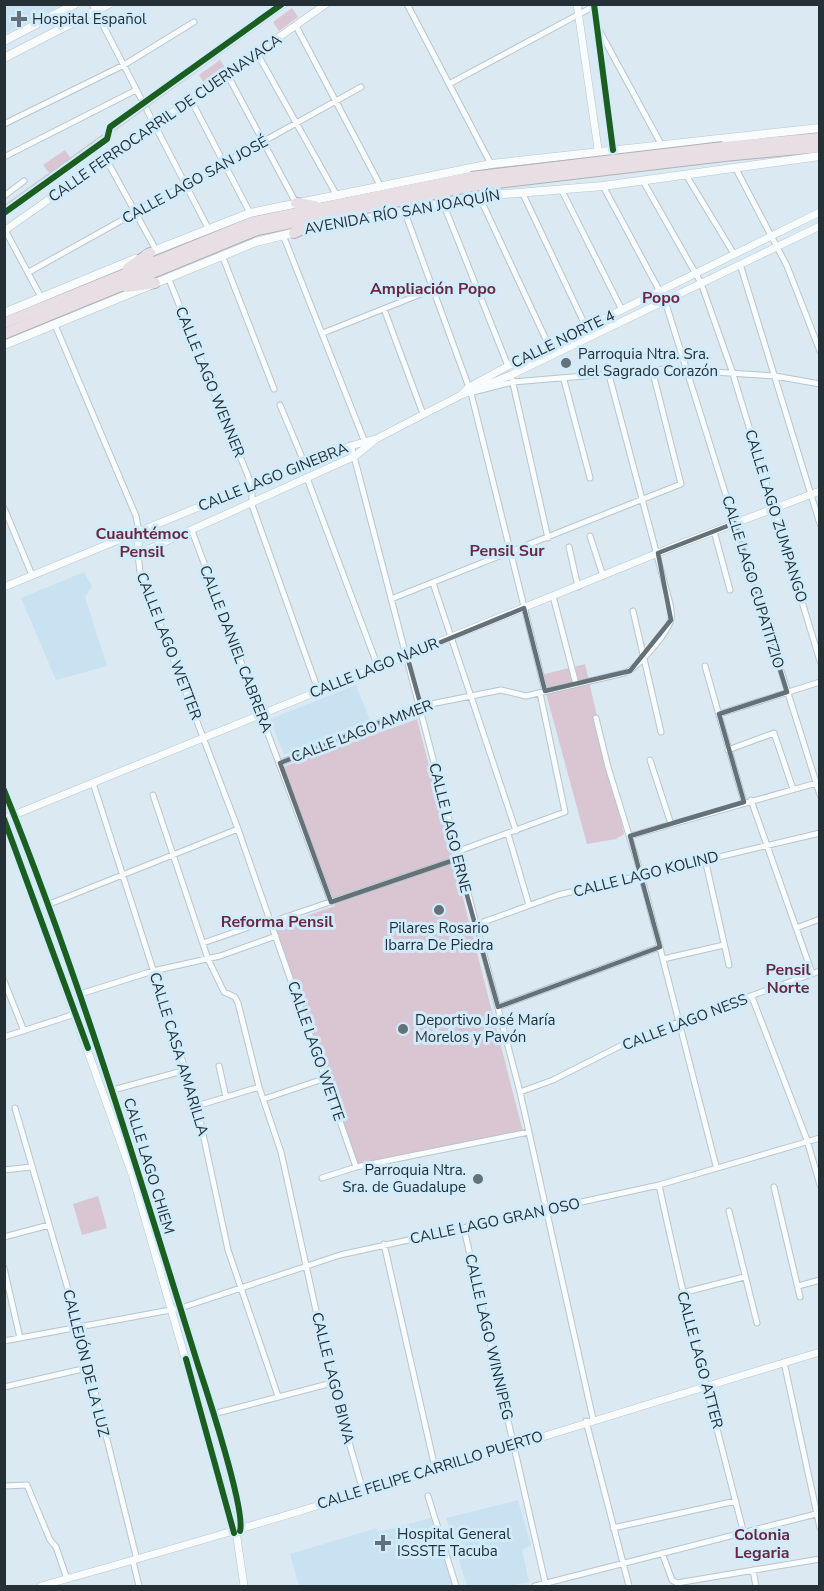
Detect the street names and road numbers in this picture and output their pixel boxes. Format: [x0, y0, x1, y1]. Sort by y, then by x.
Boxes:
street label: CALLE FERROCARRIL DE CUERNAVACA [44, 29, 286, 207]
street label: CALLE LAGO SAN JOSÉ [118, 132, 272, 228]
street label: AVENIDA RÍO SAN JOAQUÍN [303, 185, 501, 239]
street label: CALLE LAGO WENNER [171, 304, 249, 460]
street label: CALLE NORTE 4 [508, 305, 618, 373]
street label: CALLE LAGO ZUMPANGO [740, 427, 812, 605]
street label: CALLE LAGO GINEBRA [195, 438, 351, 516]
street label: CALLE LAGO CUPATITZIO [717, 493, 789, 671]
street label: CALLE DANIEL CABRERA [195, 562, 277, 736]
street label: CALLE LAGO WETTER [132, 569, 206, 723]
street label: CALLE LAGO NAUR [307, 633, 441, 703]
street label: CALLE LAGO AMMER [288, 695, 436, 767]
street label: CALLE LAGO ERNE [424, 761, 476, 895]
street label: CALLE LAGO KOLIND [571, 846, 721, 902]
street label: CALLE CASA AMARILLA [145, 970, 213, 1138]
street label: CALLE LAGO WETTE [283, 978, 349, 1124]
street label: CALLE LAGO NESS [619, 989, 751, 1055]
street label: CALLE LAGO CHIEM [119, 1095, 179, 1237]
street label: CALLE LAGO GRAN OSO [408, 1193, 582, 1249]
street label: CALLE LAGO WINNIPEG [460, 1252, 518, 1422]
street label: CALLEJÓN DE LA LUZ [58, 1287, 115, 1439]
street label: CALLE LAGO ATTER [672, 1289, 728, 1431]
street label: CALLE LAGO BIWA [307, 1310, 359, 1446]
street label: CALLE FELIPE CARRILLO PUERTO [315, 1426, 545, 1514]

